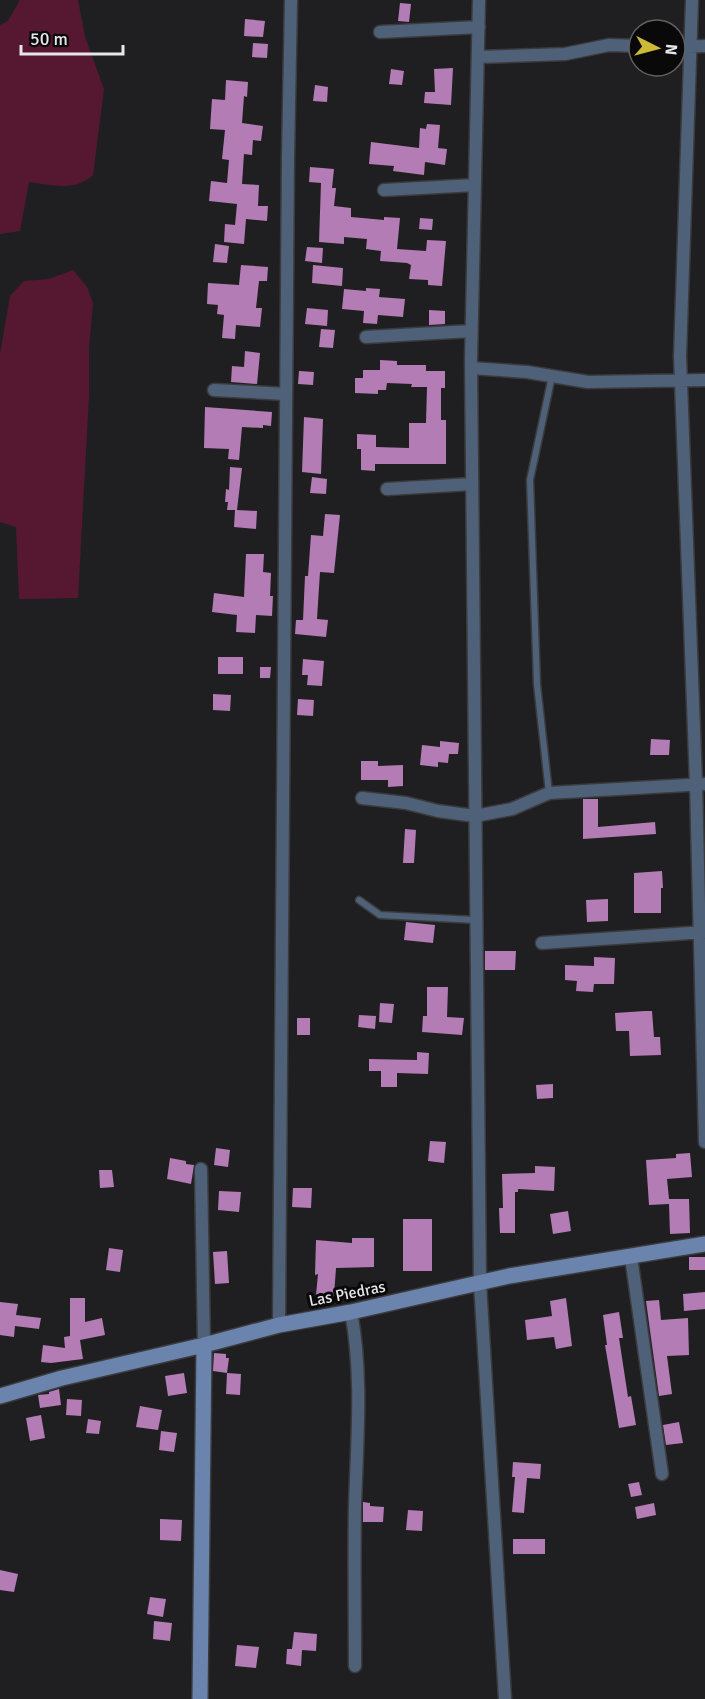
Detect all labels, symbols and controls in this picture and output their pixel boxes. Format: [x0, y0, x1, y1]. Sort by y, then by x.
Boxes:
scale bar [21, 18, 123, 56]
north arrow [627, 18, 687, 78]
text: 50 m [30, 28, 68, 50]
text: N [660, 43, 681, 56]
street label: Las Piedras [307, 1277, 387, 1311]

